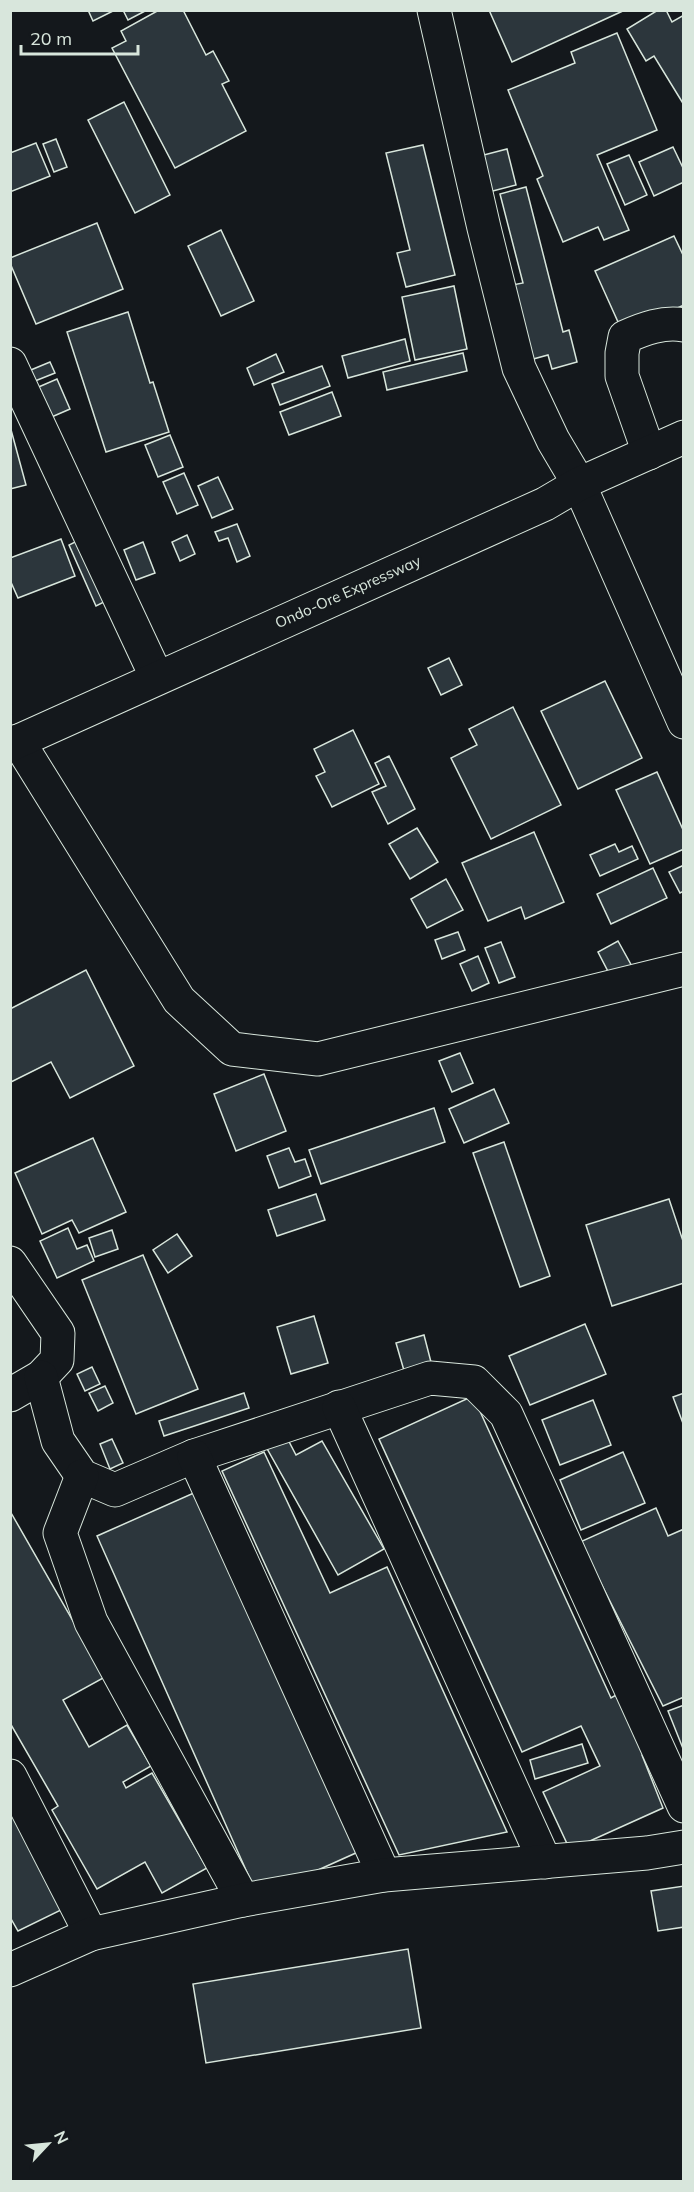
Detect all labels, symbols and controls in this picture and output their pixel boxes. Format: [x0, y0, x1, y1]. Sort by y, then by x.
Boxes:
scale bar [21, 18, 138, 56]
text: 20 m [30, 27, 72, 50]
street label: Ondo-Ore Expressway [272, 551, 424, 632]
north arrow [18, 2114, 78, 2174]
text: N [50, 2128, 73, 2147]

